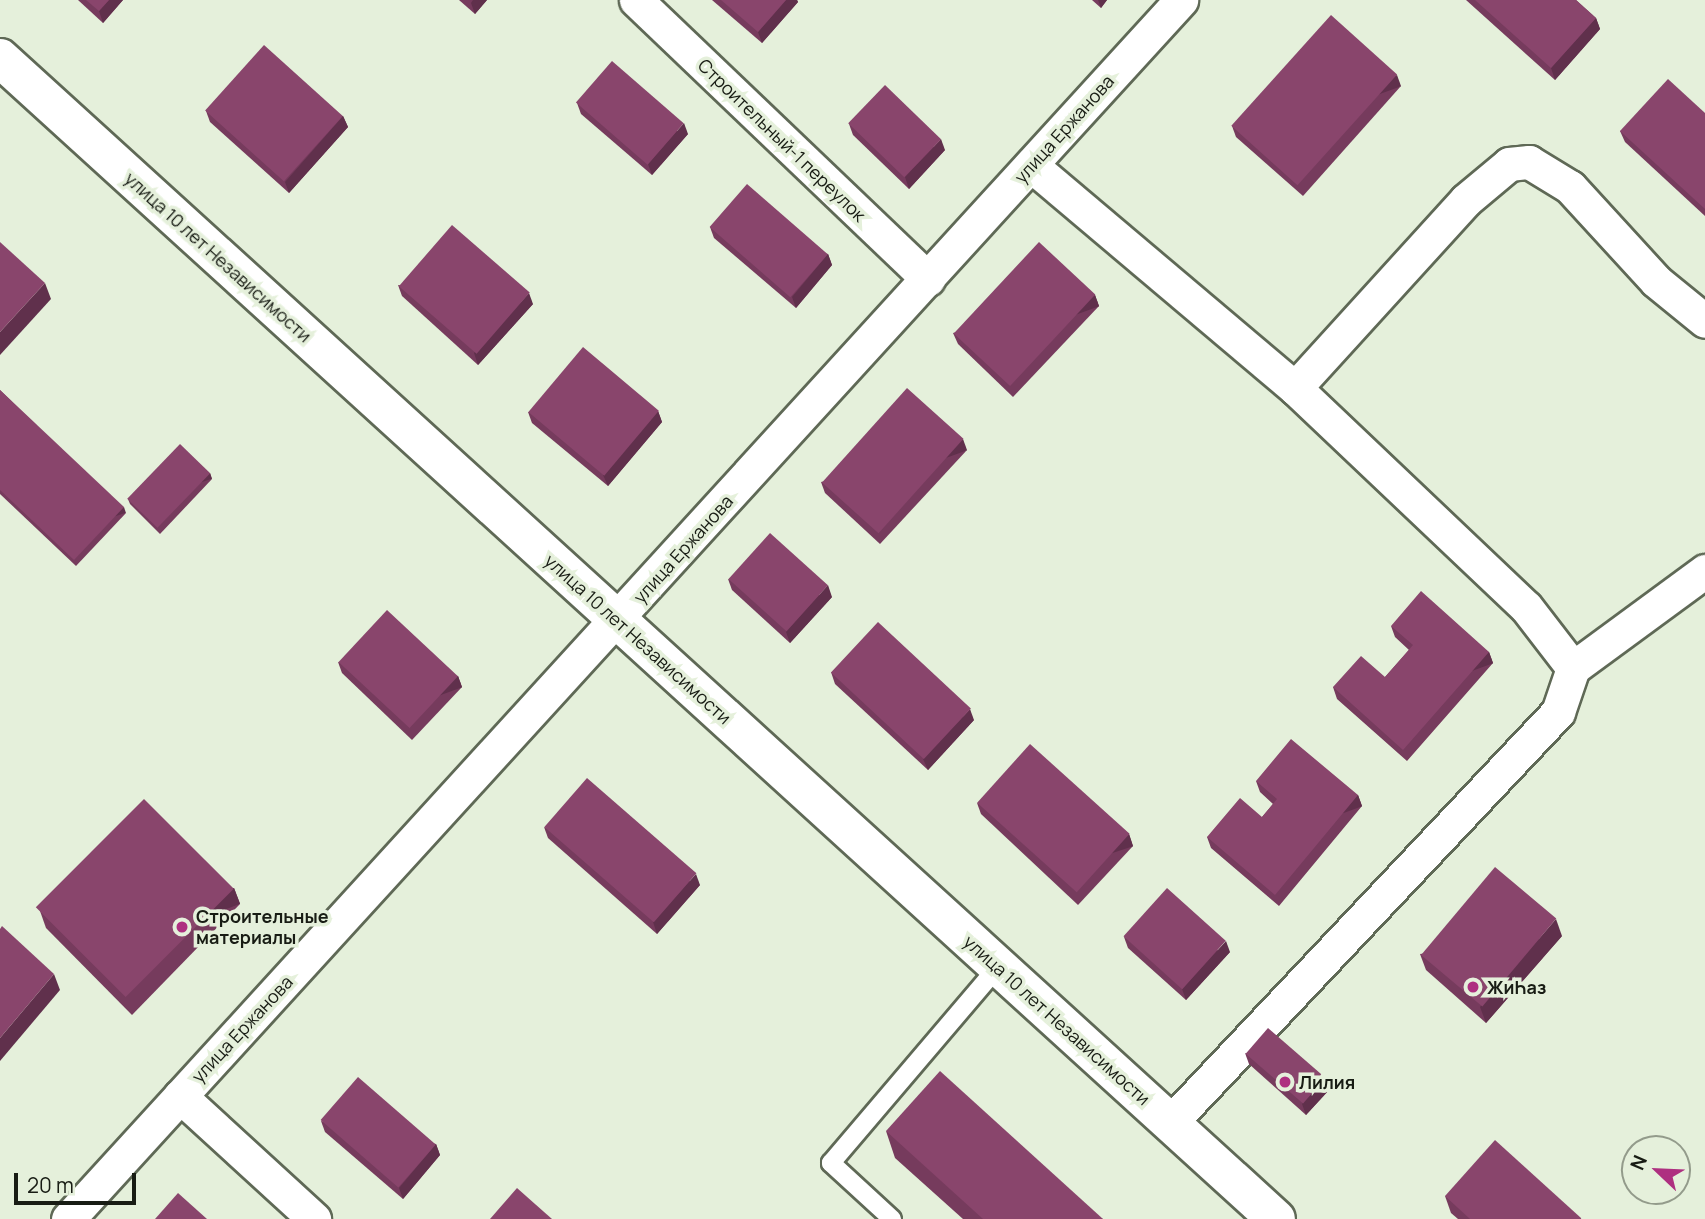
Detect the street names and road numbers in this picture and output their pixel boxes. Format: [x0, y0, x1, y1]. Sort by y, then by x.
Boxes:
street label: Строительный-1 переулок [694, 54, 870, 226]
street label: улица Ержанова [1010, 70, 1118, 188]
street label: улица 10 лет Независимости [120, 168, 316, 346]
street label: улица Ержанова [629, 490, 737, 608]
street label: улица 10 лет Независимости [540, 550, 736, 728]
street label: улица 10 лет Независимости [959, 931, 1155, 1109]
street label: улица Ержанова [187, 971, 297, 1087]

